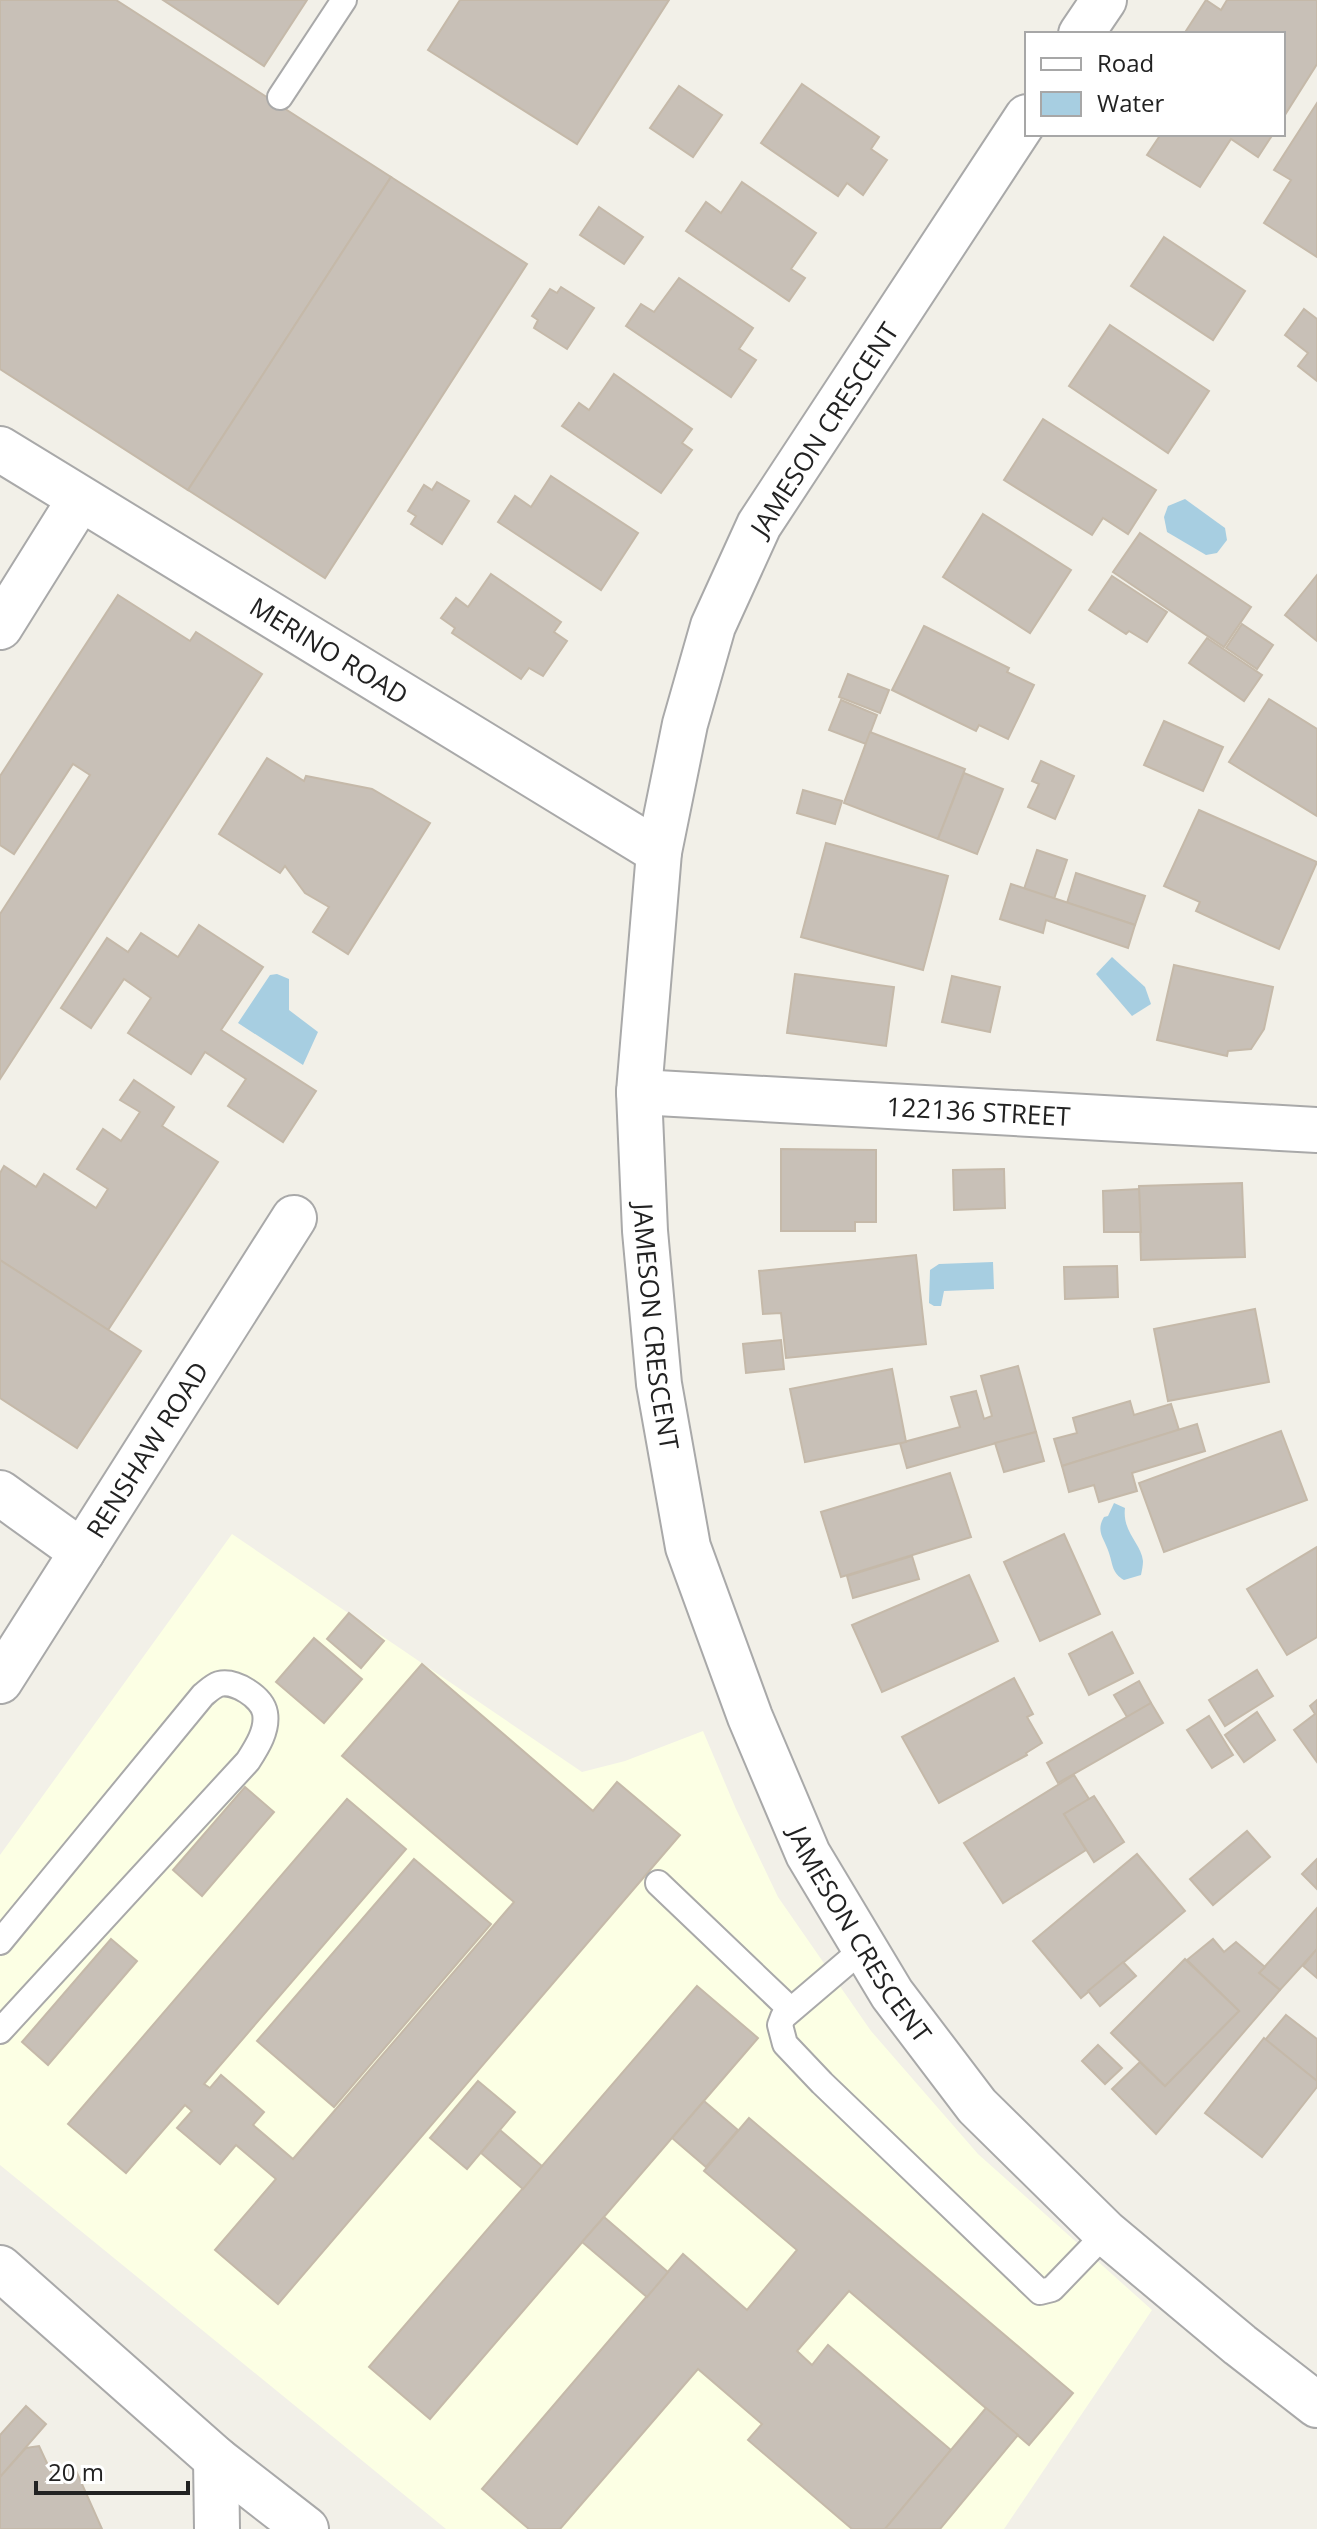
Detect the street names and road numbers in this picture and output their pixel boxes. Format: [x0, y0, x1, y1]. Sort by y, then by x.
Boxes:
street label: JAMESON CRESCENT [740, 315, 907, 545]
street label: MERINO ROAD [243, 588, 415, 713]
street label: 122136 STREET [886, 1088, 1072, 1134]
street label: JAMESON CRESCENT [626, 1200, 689, 1454]
street label: RENSHAW ROAD [77, 1355, 216, 1545]
street label: JAMESON CRESCENT [779, 1818, 941, 2050]

